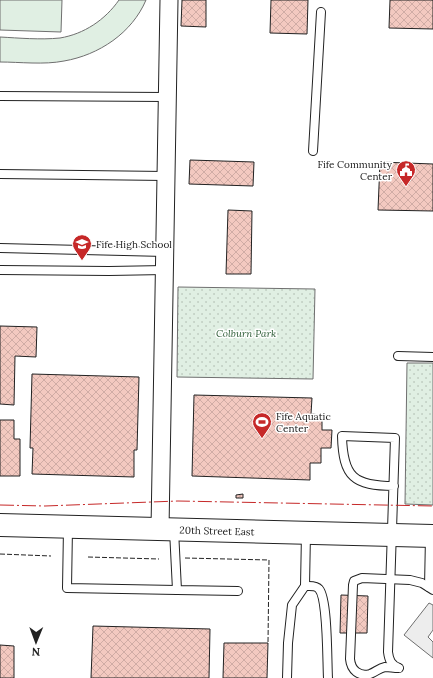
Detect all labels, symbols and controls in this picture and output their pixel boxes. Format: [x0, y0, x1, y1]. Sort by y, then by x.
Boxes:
place label: Fife Community Center [317, 158, 393, 183]
public building icon: Fife Community Center [395, 159, 417, 187]
school or university icon: Fife High School [71, 233, 93, 261]
place label: Fife High School [96, 238, 172, 251]
park label: Colburn Park [216, 327, 276, 340]
place label: Fife Aquatic Center [276, 410, 331, 435]
sports icon: Fife Aquatic Center [251, 411, 273, 439]
street label: 20th Street East [179, 523, 255, 538]
north arrow [16, 622, 56, 662]
text: N [31, 645, 40, 659]

